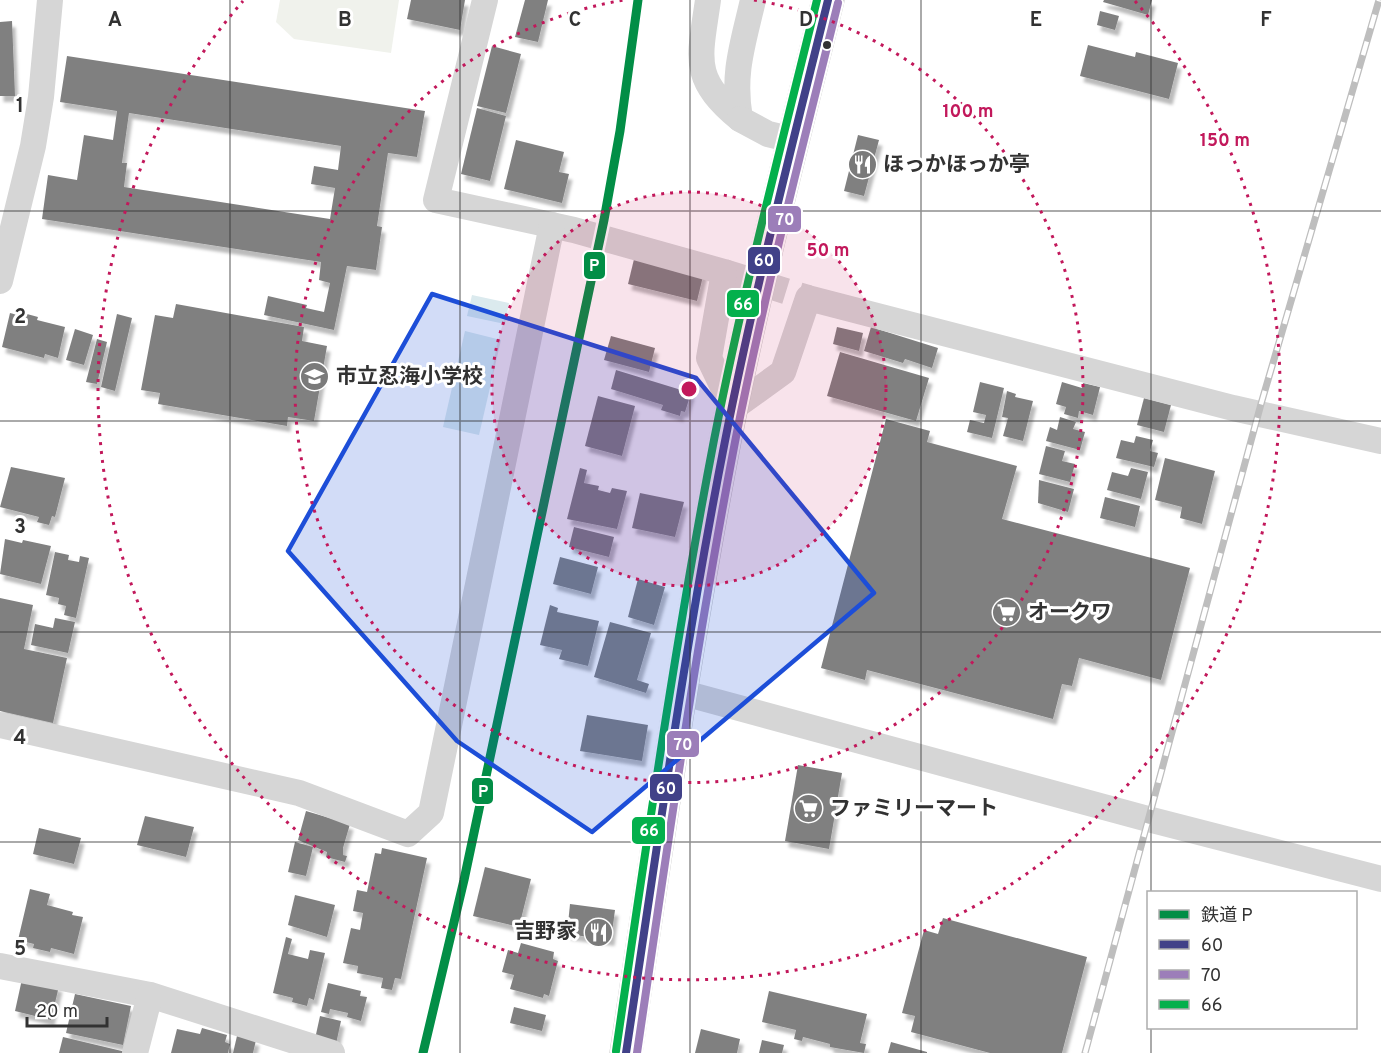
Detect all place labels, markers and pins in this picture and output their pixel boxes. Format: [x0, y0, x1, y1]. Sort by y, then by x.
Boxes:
unlabelled marker [821, 39, 833, 51]
restaurant icon: ほっかほっか亭 [846, 149, 878, 181]
place label: ほっかほっか亭 [883, 152, 1030, 179]
school or university icon: 市立忍海小学校 [299, 361, 331, 393]
place label: 市立忍海小学校 [336, 364, 483, 391]
centre of rings [679, 379, 699, 399]
supermarket icon: オークワ [991, 597, 1023, 629]
place label: オークワ [1028, 600, 1112, 627]
supermarket icon: ファミリーマート [793, 793, 825, 825]
place label: ファミリーマート [830, 796, 998, 823]
restaurant icon: 吉野家 [582, 916, 614, 948]
place label: 吉野家 [514, 919, 577, 946]

